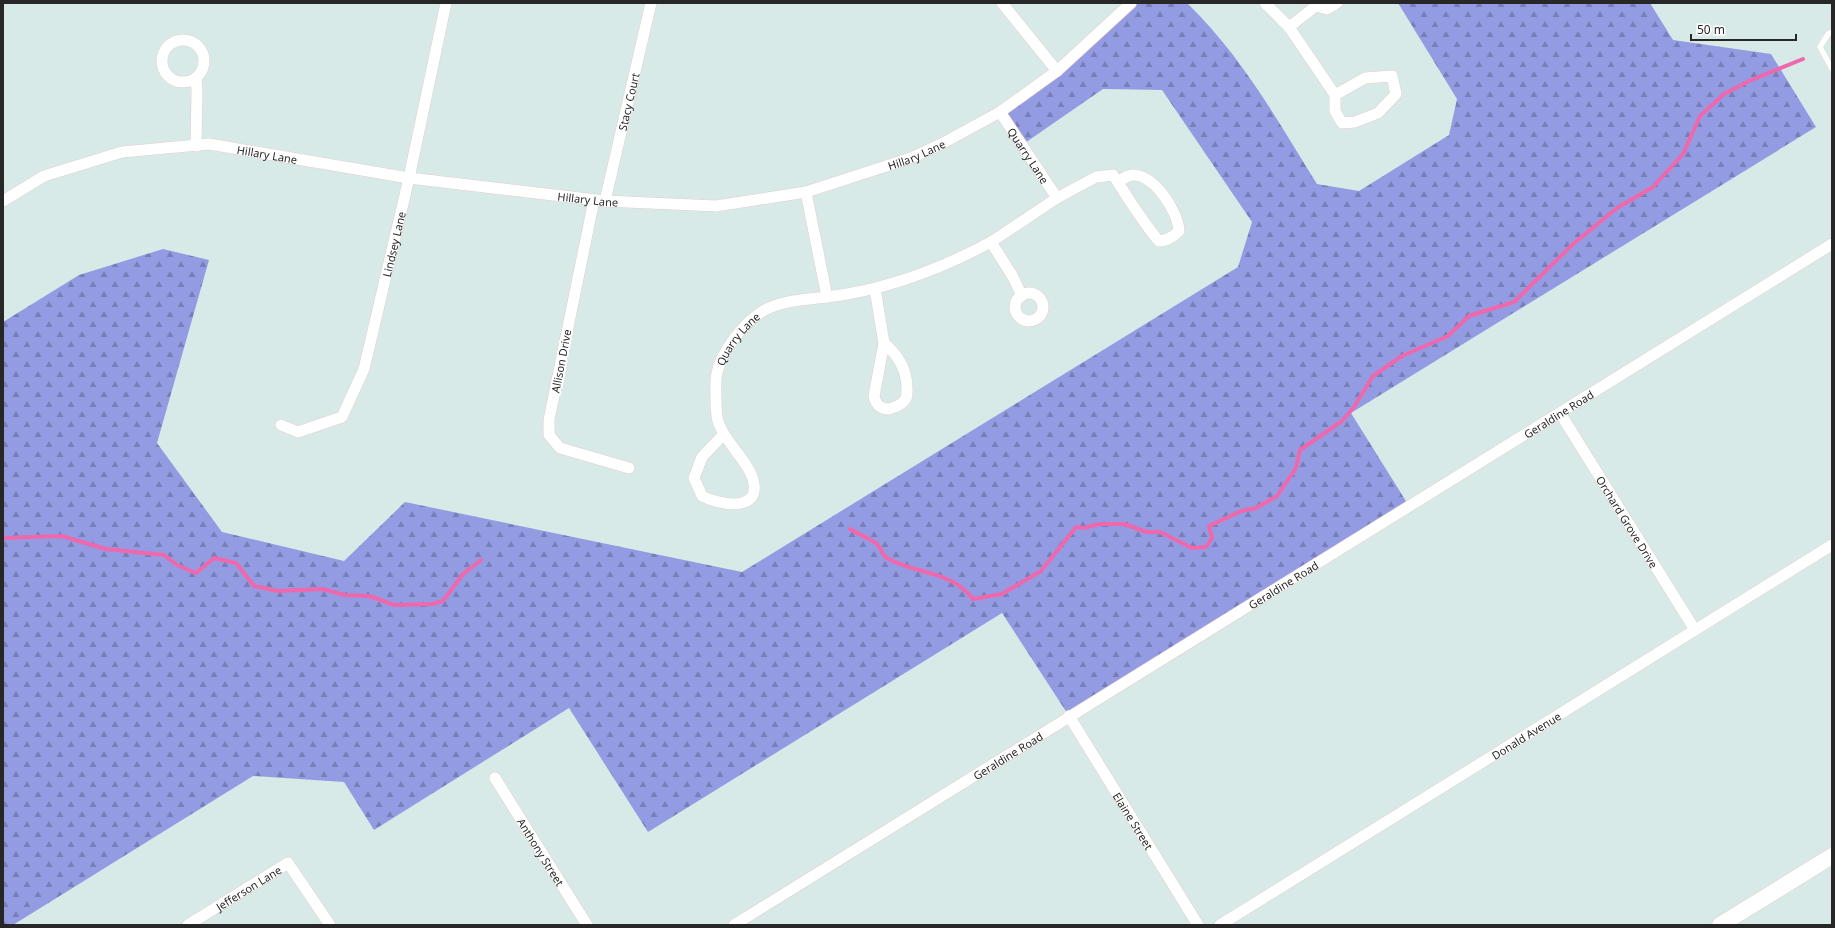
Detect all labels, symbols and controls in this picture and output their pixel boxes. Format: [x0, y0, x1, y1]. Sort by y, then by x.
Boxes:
scale bar [1691, 16, 1796, 42]
text: 50 m [1697, 21, 1725, 38]
street label: Stacy Court [614, 71, 642, 132]
street label: Quarry Lane [1005, 124, 1053, 186]
street label: Hillary Lane [886, 136, 947, 173]
street label: Hillary Lane [236, 141, 298, 166]
street label: Hillary Lane [557, 188, 619, 209]
street label: Lindsey Lane [378, 210, 408, 278]
street label: Quarry Lane [712, 308, 763, 368]
street label: Allison Drive [548, 328, 574, 394]
street label: Geraldine Road [1521, 386, 1596, 441]
street label: Orchard Grove Drive [1593, 473, 1662, 571]
street label: Geraldine Road [1245, 557, 1321, 612]
street label: Donald Avenue [1488, 708, 1563, 762]
street label: Geraldine Road [970, 728, 1045, 783]
street label: Elaine Street [1110, 789, 1157, 852]
street label: Anthony Street [514, 815, 568, 889]
street label: Jefferson Lane [212, 862, 284, 914]

